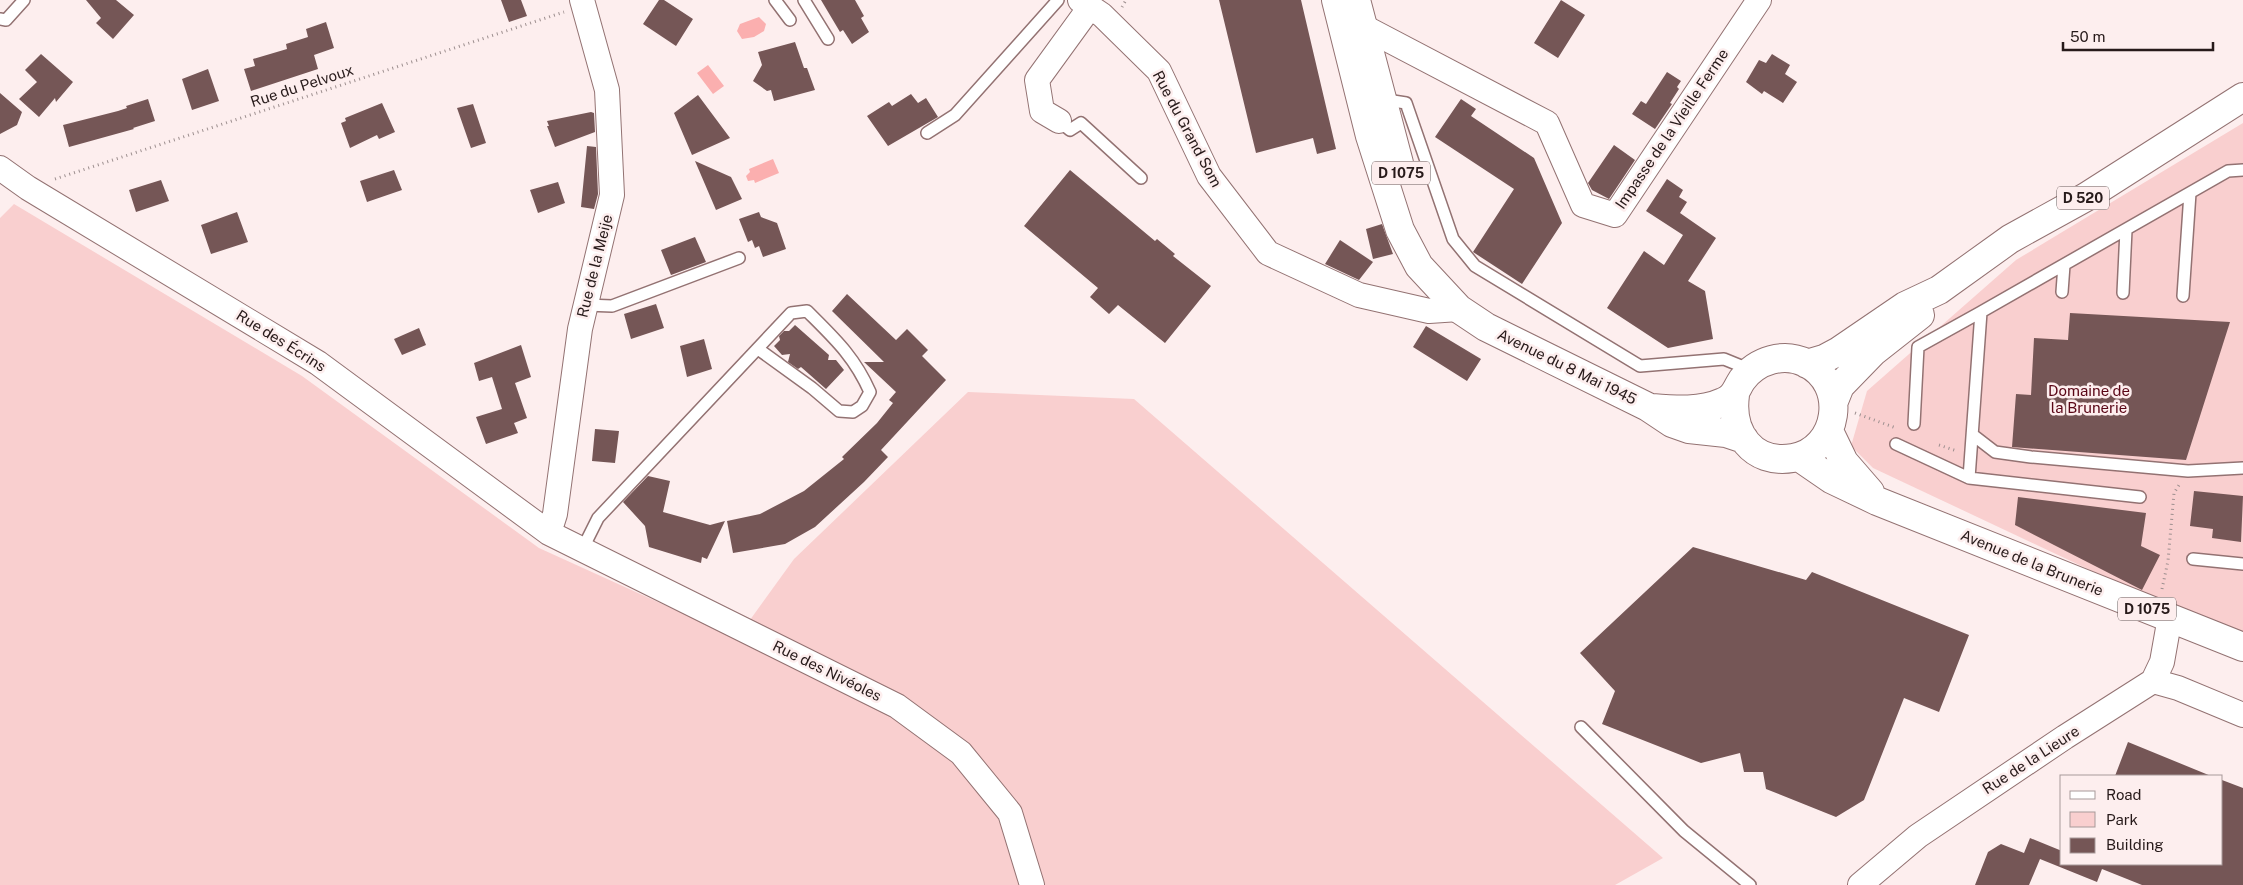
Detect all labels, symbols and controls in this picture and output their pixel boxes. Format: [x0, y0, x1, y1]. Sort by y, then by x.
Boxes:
scale bar [2063, 20, 2213, 52]
text: 50 m [2070, 28, 2105, 45]
street label: Impasse de la Vieille Ferme [1612, 45, 1732, 212]
street label: Rue du Pelvoux [248, 61, 355, 110]
street label: Rue du Grand Som [1150, 68, 1225, 190]
road number: D 1075 [1372, 162, 1430, 184]
road number: D 520 [2057, 187, 2109, 210]
street label: Rue de la Meije [573, 212, 616, 319]
street label: Rue des Écrins [233, 306, 329, 375]
street label: Avenue du 8 Mai 1945 [1495, 325, 1640, 408]
park label: Domaine de la Brunerie [2048, 382, 2130, 416]
street label: Avenue de la Brunerie [1958, 526, 2106, 599]
road number: D 1075 [2118, 598, 2176, 620]
street label: Rue des Nivéoles [770, 637, 884, 704]
street label: Rue de la Lieure [1979, 722, 2082, 797]
legend [2060, 775, 2223, 865]
text: Road [2106, 786, 2142, 803]
text: Park [2106, 811, 2138, 828]
text: Building [2106, 836, 2164, 853]

